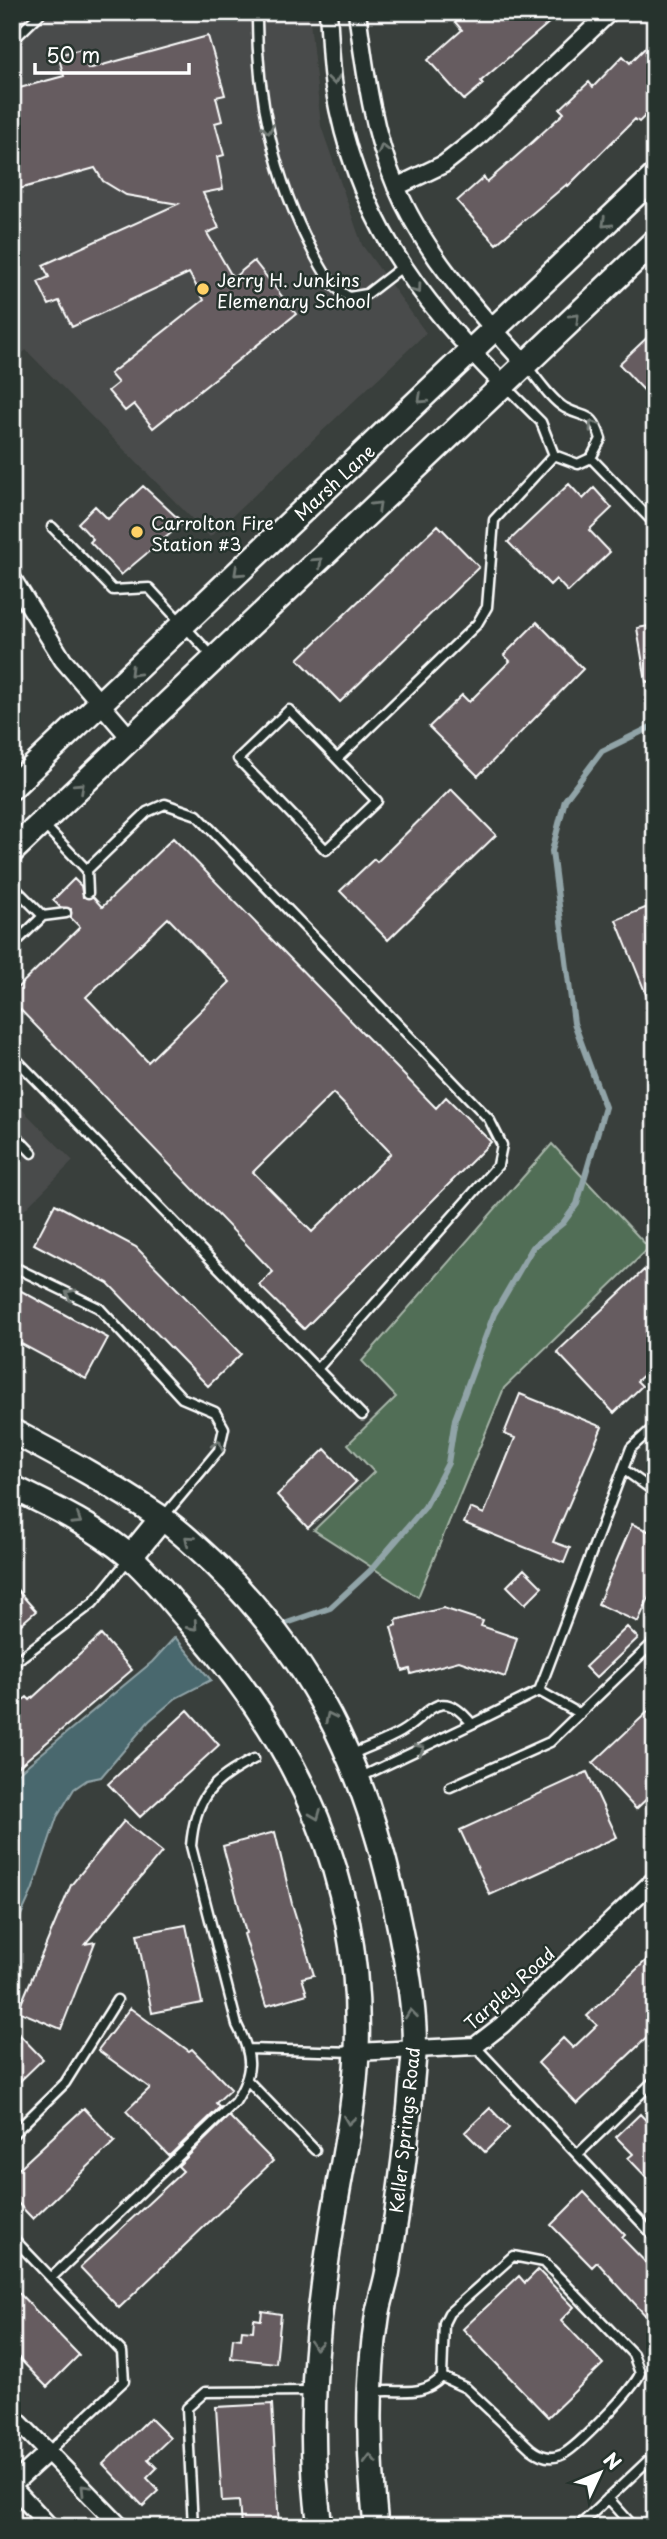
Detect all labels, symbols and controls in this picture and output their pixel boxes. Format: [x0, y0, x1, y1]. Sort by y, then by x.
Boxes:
scale bar [35, 32, 189, 76]
text: 50 m [46, 38, 100, 70]
one-way arrow [326, 74, 341, 86]
one-way arrow [260, 123, 275, 135]
one-way arrow [377, 143, 391, 155]
one-way arrow [601, 215, 614, 228]
place label: Jerry H. Junkins Elemenary School [217, 266, 371, 314]
marker: Jerry H. Junkins Elemenary School [195, 281, 211, 297]
one-way arrow [409, 281, 421, 294]
one-way arrow [567, 313, 580, 326]
one-way arrow [417, 391, 430, 404]
one-way arrow [589, 420, 601, 432]
street label: Marsh Lane [288, 438, 380, 526]
one-way arrow [369, 502, 382, 515]
place label: Carrolton Fire Station #3 [151, 509, 274, 557]
marker: Carrolton Fire Station #3 [129, 524, 145, 540]
one-way arrow [310, 557, 323, 570]
one-way arrow [233, 563, 246, 576]
one-way arrow [130, 664, 142, 676]
one-way arrow [72, 783, 85, 796]
one-way arrow [65, 1288, 77, 1302]
one-way arrow [210, 1440, 224, 1452]
one-way arrow [69, 1512, 82, 1525]
one-way arrow [184, 1536, 196, 1549]
one-way arrow [184, 1617, 197, 1630]
one-way arrow [324, 1712, 338, 1724]
one-way arrow [413, 1744, 425, 1758]
one-way arrow [308, 1808, 322, 1820]
street label: Tarpley Road [458, 1940, 560, 2036]
one-way arrow [404, 2008, 419, 2019]
street label: Keller Springs Road [382, 2046, 426, 2214]
one-way arrow [342, 2114, 357, 2126]
one-way arrow [309, 2339, 324, 2351]
north arrow [566, 2438, 636, 2508]
text: N [598, 2445, 628, 2476]
one-way arrow [363, 2453, 378, 2464]
one-way arrow [80, 2485, 93, 2498]

